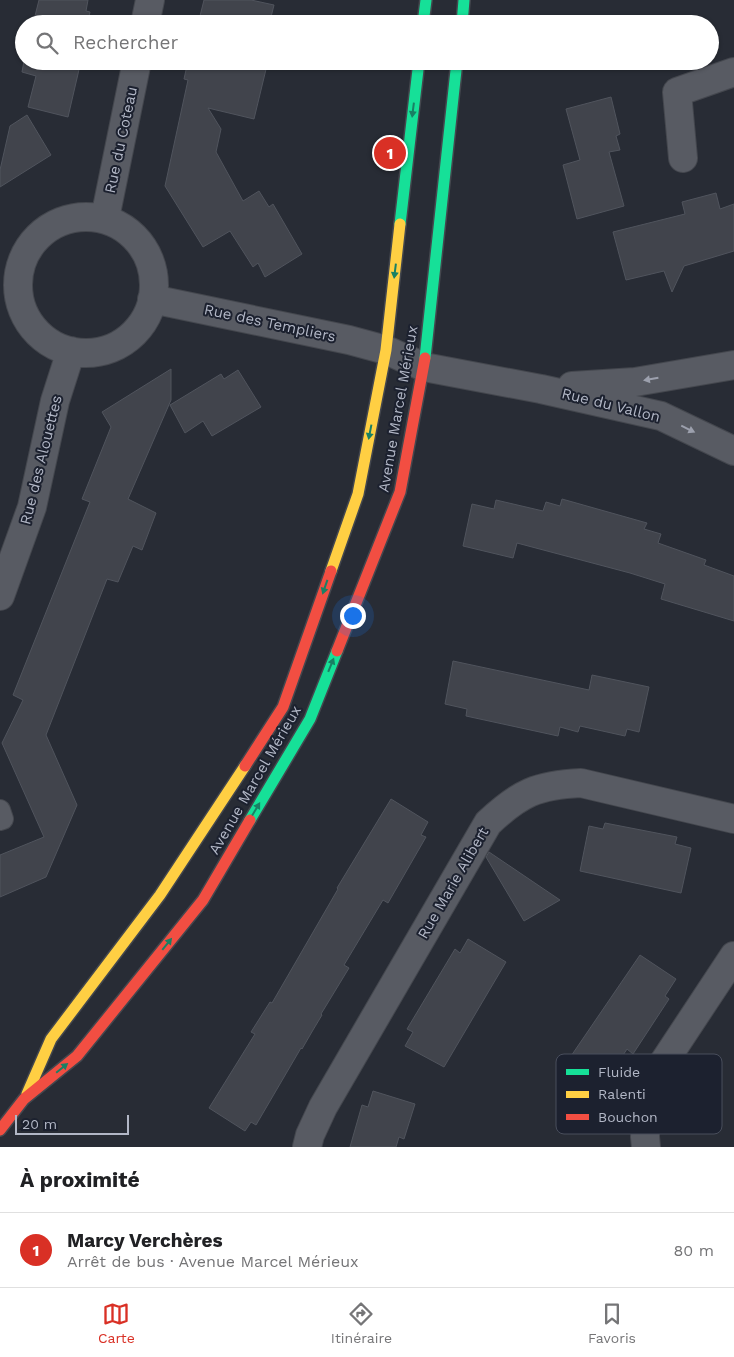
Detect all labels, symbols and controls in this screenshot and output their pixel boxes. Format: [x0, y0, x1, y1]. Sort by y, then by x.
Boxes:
search box [15, 15, 719, 70]
icon: search [33, 29, 61, 57]
text: Rechercher [73, 31, 178, 54]
street label: Rue du Coteau [101, 85, 141, 195]
one-way arrow [409, 102, 417, 118]
pin: 1 [374, 134, 406, 172]
one-way arrow [391, 263, 399, 279]
street label: Rue des Templiers [202, 300, 338, 346]
street label: Avenue Marcel Mérieux [374, 324, 422, 494]
one-way arrow [643, 376, 659, 384]
street label: Rue du Vallon [560, 384, 662, 426]
street label: Rue des Alouettes [16, 393, 66, 527]
one-way arrow [366, 424, 374, 439]
one-way arrow [681, 425, 696, 433]
one-way arrow [321, 580, 328, 595]
your location [340, 603, 366, 629]
one-way arrow [328, 658, 335, 673]
street label: Avenue Marcel Mérieux [205, 702, 305, 858]
one-way arrow [252, 803, 261, 816]
street label: Rue Marie Alibert [414, 823, 493, 942]
one-way arrow [162, 938, 172, 951]
legend [556, 1054, 722, 1134]
one-way arrow [56, 1063, 69, 1074]
text: Fluide [598, 1064, 640, 1080]
text: Ralenti [598, 1086, 646, 1102]
text: Bouchon [598, 1109, 658, 1125]
scale bar [15, 1112, 129, 1135]
text: 20 m [22, 1116, 57, 1132]
text: À proximité [20, 1167, 140, 1192]
text: Marcy Verchères [67, 1229, 223, 1252]
text: 1 [33, 1241, 39, 1260]
text: 80 m [673, 1241, 714, 1260]
text: Arrêt de bus · Avenue Marcel Mérieux [67, 1252, 359, 1271]
tab: Carte [98, 1300, 135, 1346]
tab: Itinéraire [331, 1300, 392, 1346]
tab: Favoris [588, 1300, 636, 1346]

